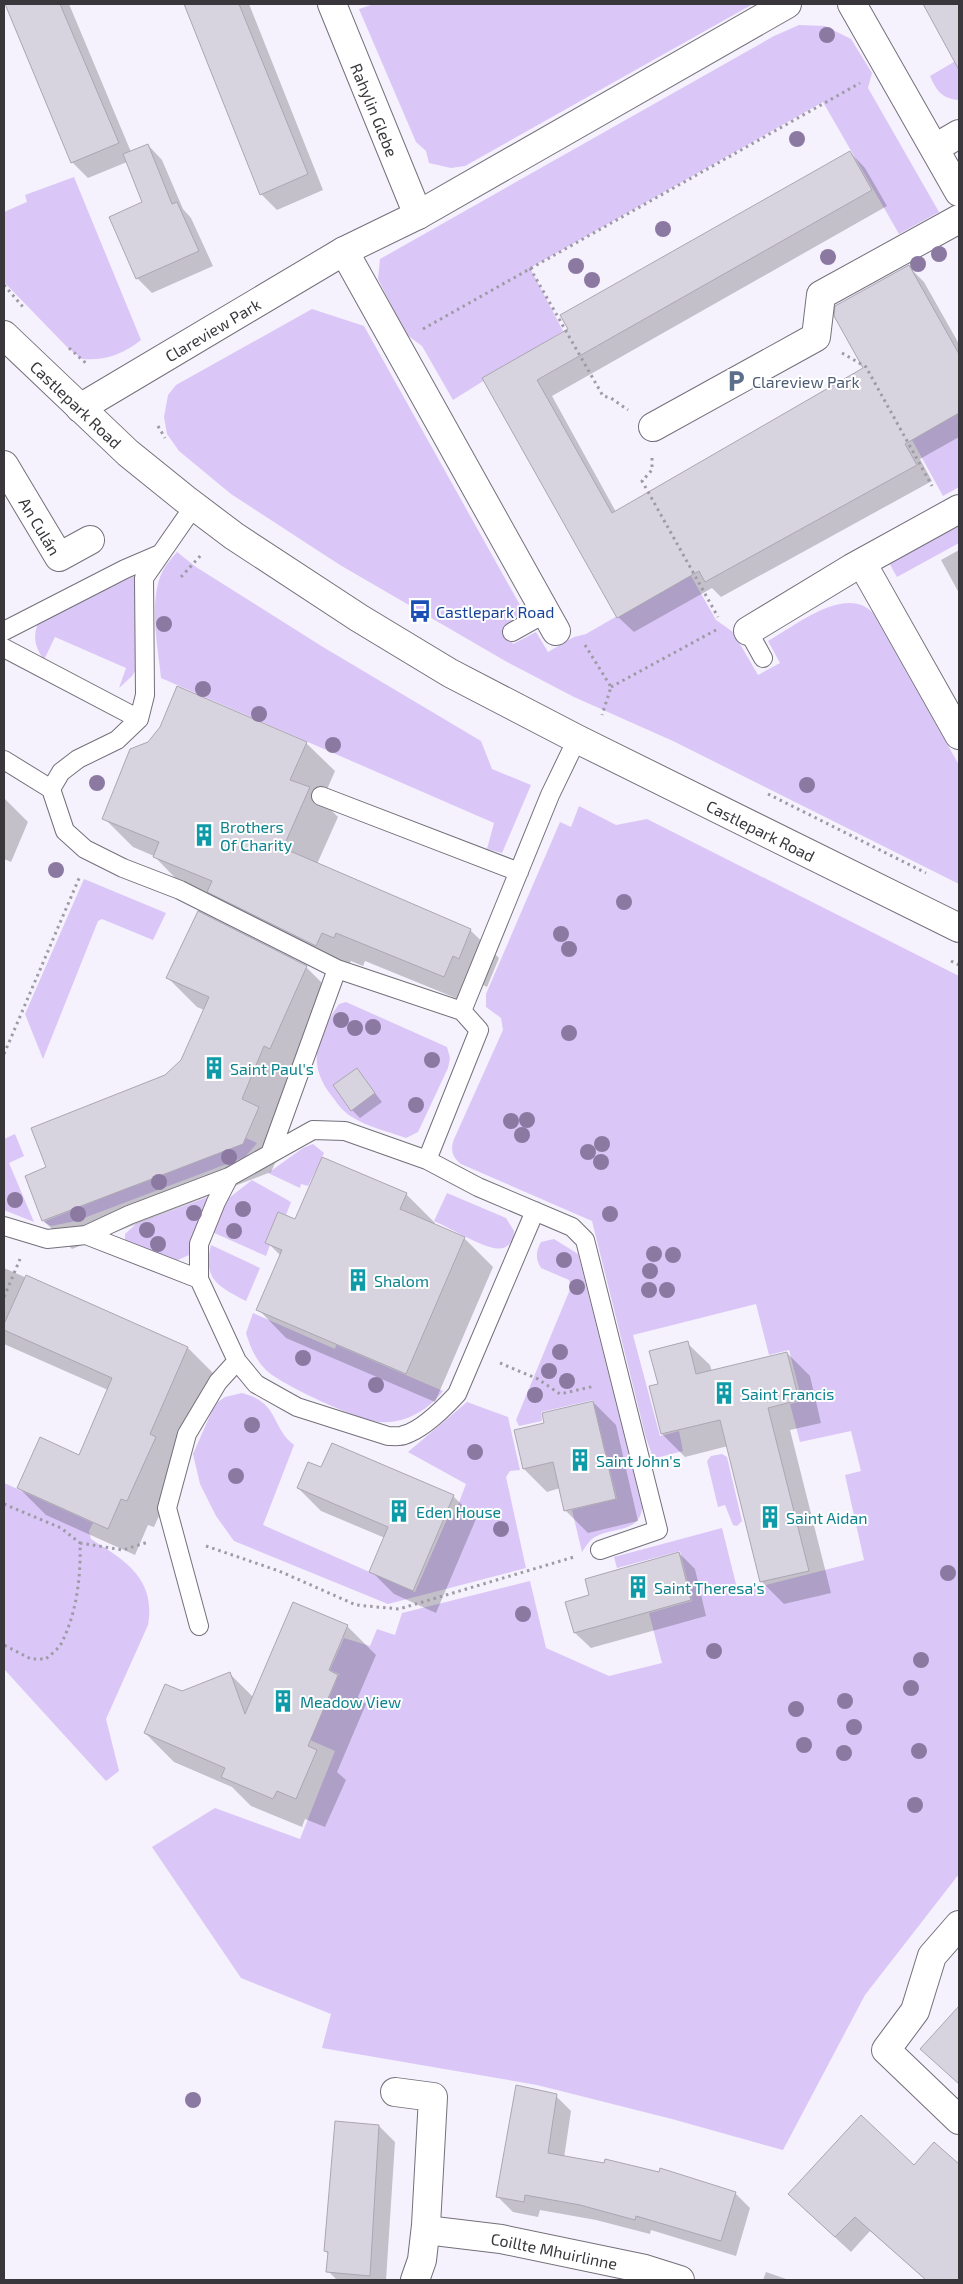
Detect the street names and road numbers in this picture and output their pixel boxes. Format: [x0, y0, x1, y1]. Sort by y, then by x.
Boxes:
street label: Rahylin Glebe [348, 60, 403, 159]
street label: Clareview Park [161, 294, 264, 365]
street label: Castlepark Road [27, 356, 126, 452]
street label: An Culán [16, 494, 65, 558]
street label: Castlepark Road [704, 795, 818, 865]
street label: Coillte Mhuirlinne [490, 2228, 619, 2273]

